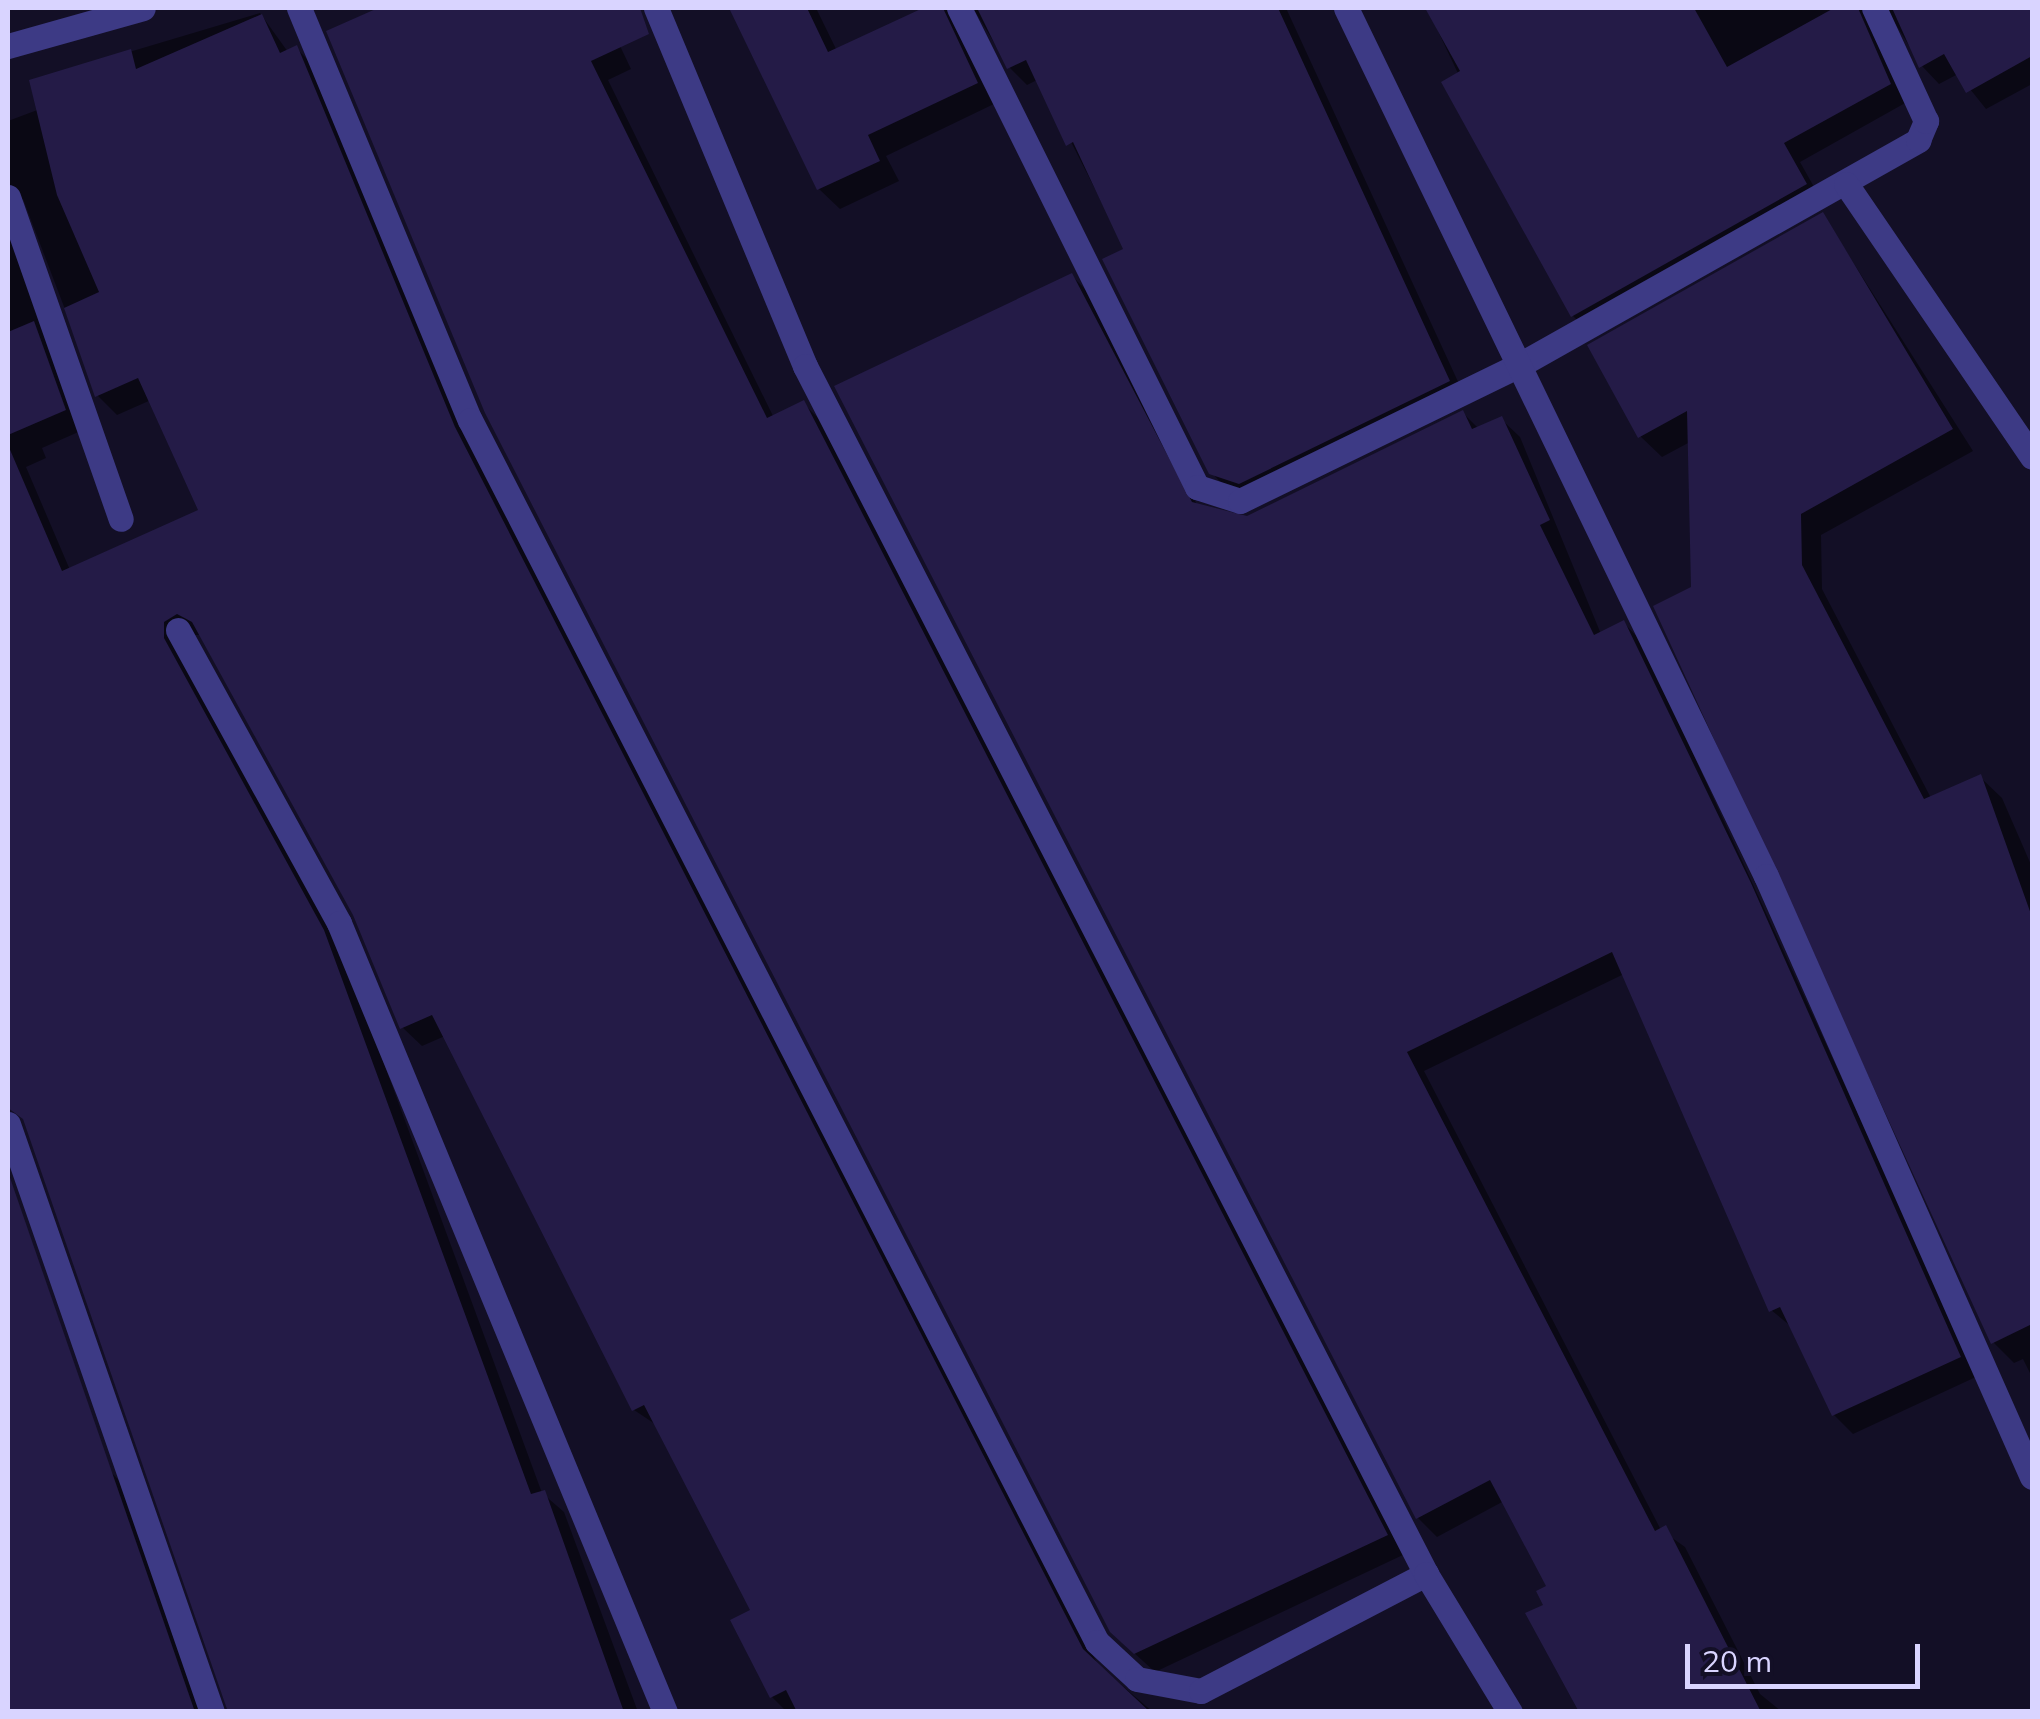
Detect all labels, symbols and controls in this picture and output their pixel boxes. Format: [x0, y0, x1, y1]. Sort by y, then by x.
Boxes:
scale bar [1690, 1624, 1925, 1686]
text: 20 m [1702, 1642, 1772, 1680]

